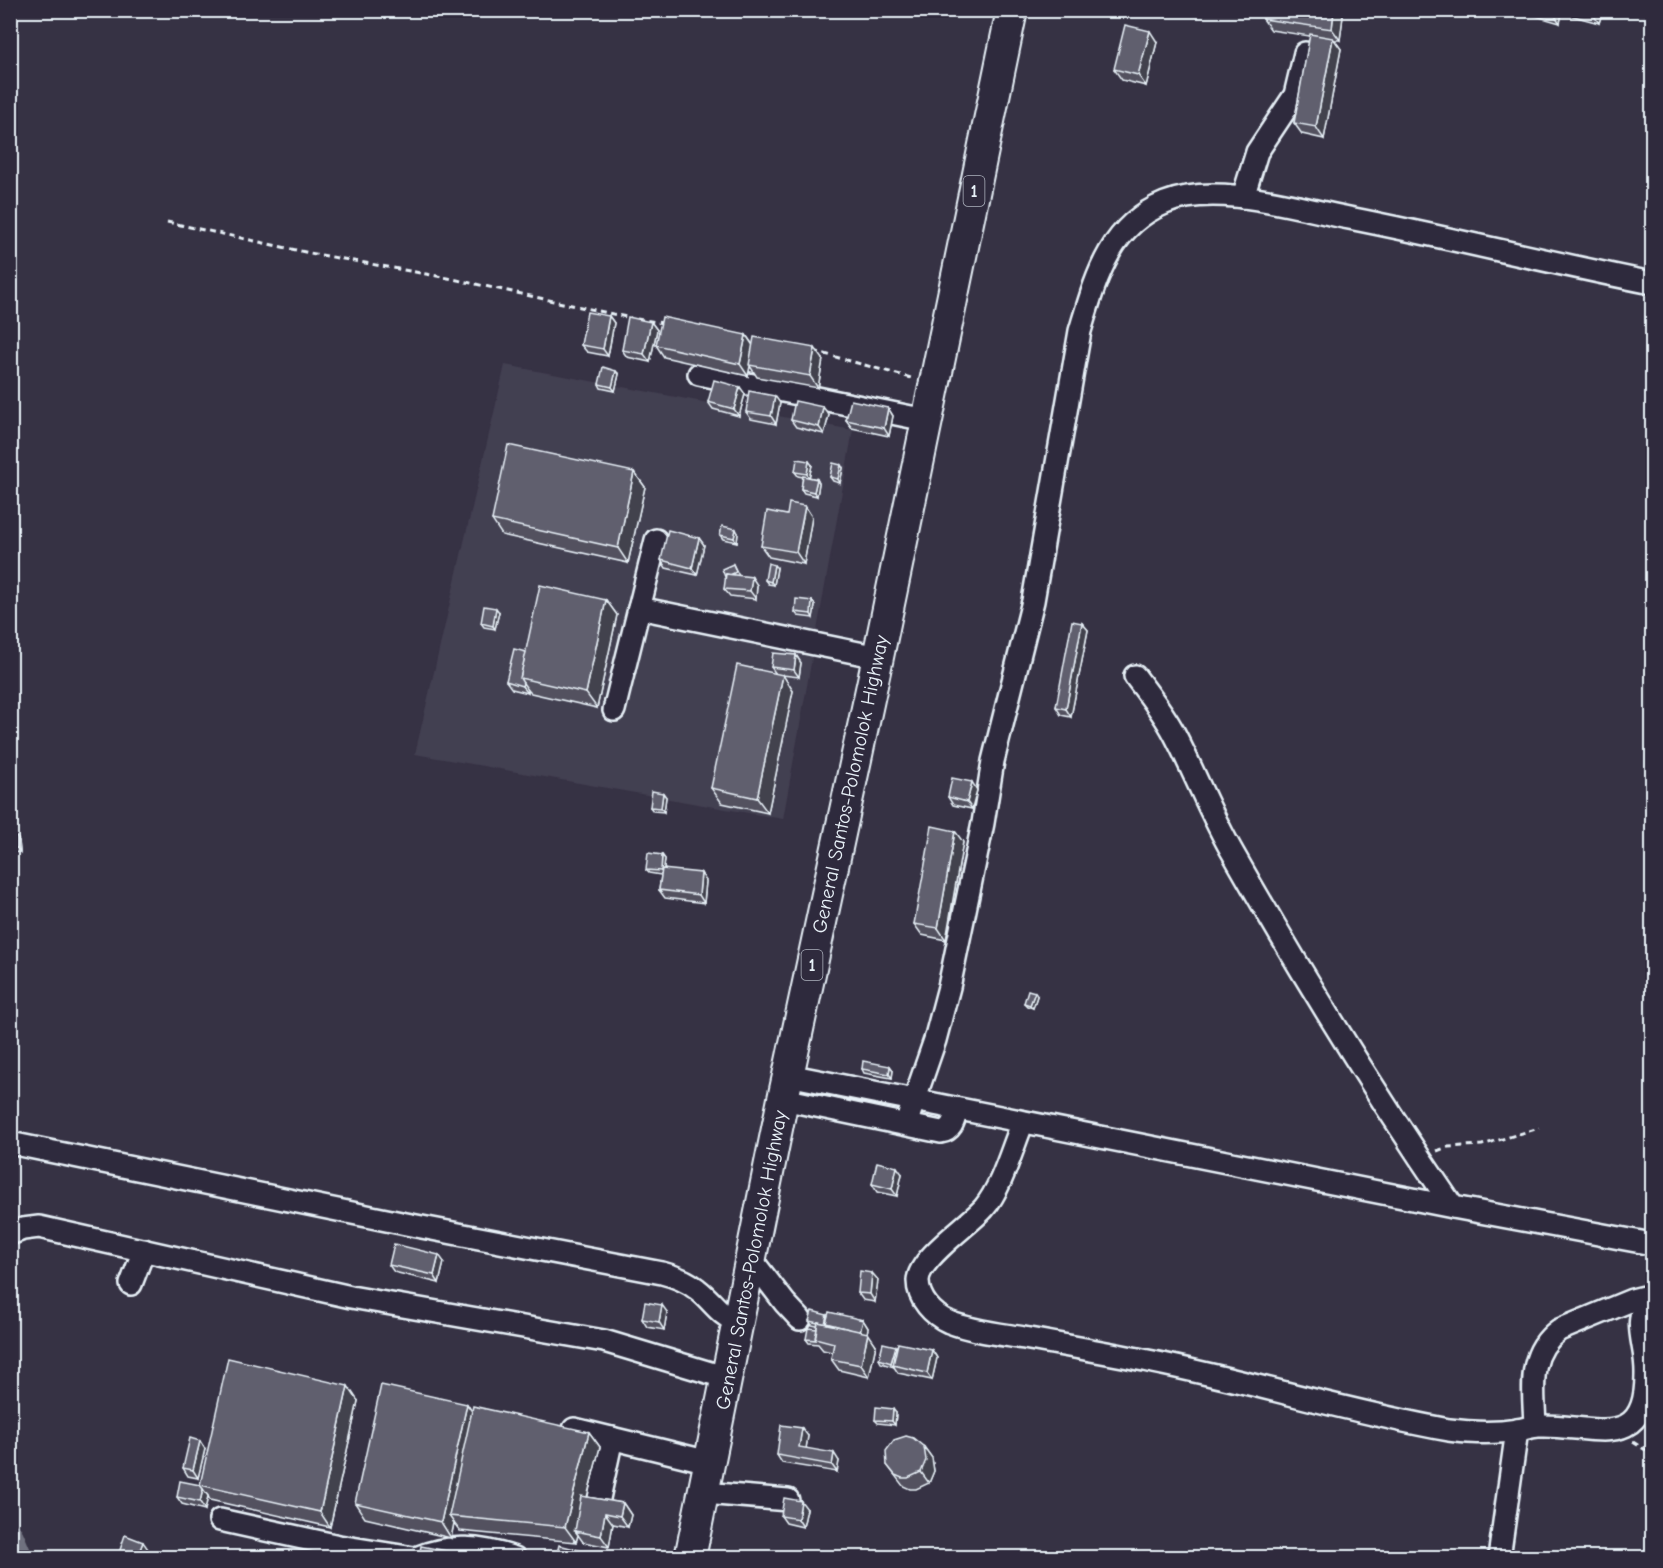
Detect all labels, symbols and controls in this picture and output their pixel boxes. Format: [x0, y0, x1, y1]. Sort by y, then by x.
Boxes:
road number: 1 [964, 176, 984, 206]
street label: General Santos-Polomolok Highway [808, 633, 893, 935]
road number: 1 [802, 950, 822, 980]
street label: General Santos-Polomolok Highway [711, 1109, 792, 1412]

